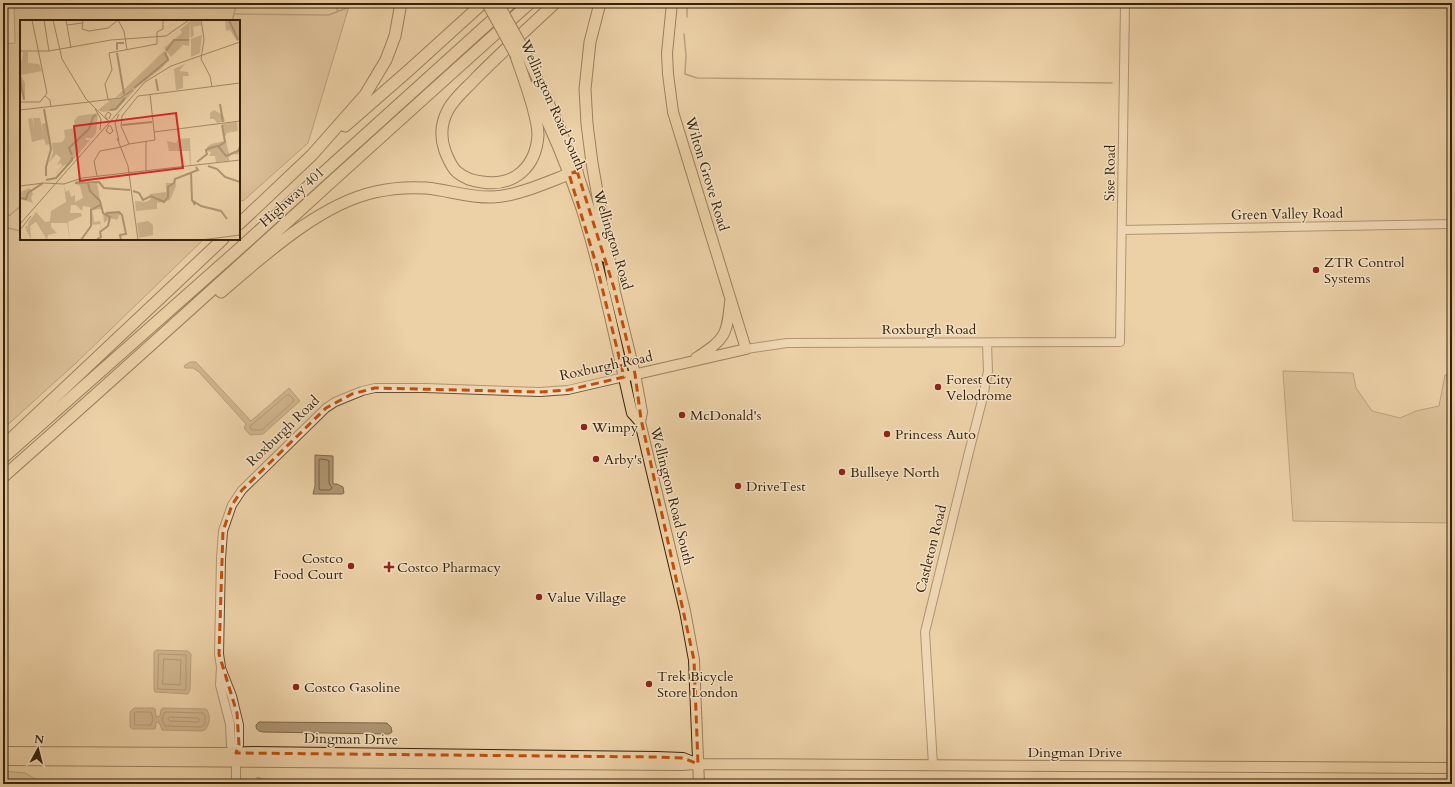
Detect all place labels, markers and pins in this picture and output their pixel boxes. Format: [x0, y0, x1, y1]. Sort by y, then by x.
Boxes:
place label: ZTR Control Systems [1324, 253, 1405, 288]
marker: ZTR Control Systems [1311, 265, 1321, 275]
place label: Forest City Velodrome [946, 370, 1013, 405]
marker: Forest City Velodrome [933, 382, 943, 392]
place label: McDonald's [690, 406, 762, 425]
marker: McDonald's [677, 410, 687, 420]
place label: Wimpy [591, 418, 639, 437]
marker: Wimpy [579, 422, 589, 432]
place label: Princess Auto [895, 425, 976, 444]
marker: Princess Auto [882, 429, 892, 439]
place label: Arby's [604, 450, 642, 469]
marker: Arby's [591, 454, 601, 464]
place label: Bullseye North [850, 463, 940, 482]
marker: Bullseye North [837, 467, 847, 477]
place label: DriveTest [746, 477, 806, 496]
marker: DriveTest [733, 481, 743, 491]
place label: Costco Food Court [273, 549, 344, 584]
place label: Costco Pharmacy [397, 558, 501, 577]
marker: Costco Food Court [346, 561, 356, 571]
marker: Costco Pharmacy [384, 562, 394, 572]
place label: Value Village [547, 588, 626, 607]
marker: Value Village [534, 592, 544, 602]
place label: Trek Bicycle Store London [657, 667, 738, 702]
place label: Costco Gasoline [304, 678, 400, 697]
marker: Trek Bicycle Store London [644, 679, 654, 689]
marker: Costco Gasoline [291, 682, 301, 692]

